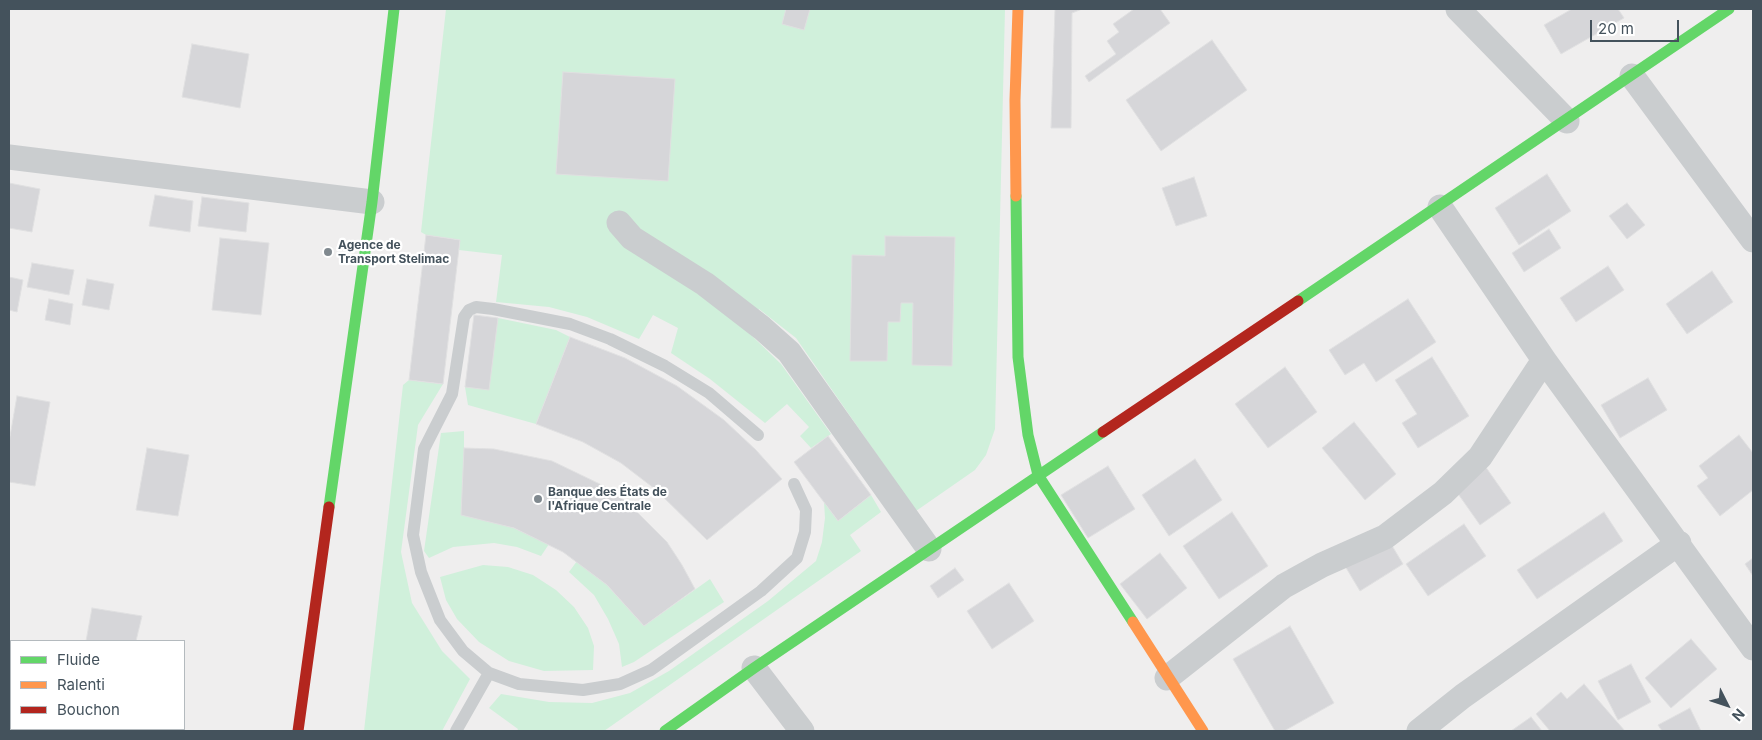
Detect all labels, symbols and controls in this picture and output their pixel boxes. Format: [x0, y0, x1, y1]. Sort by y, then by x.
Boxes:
scale bar [1592, 10, 1681, 42]
text: 20 m [1598, 19, 1634, 38]
place label: Agence de Transport Stelimac [338, 238, 449, 266]
marker: Agence de Transport Stelimac [322, 246, 334, 258]
place label: Banque des États de l'Afrique Centrale [548, 485, 667, 513]
marker: Banque des États de l'Afrique Centrale [532, 493, 544, 505]
legend [10, 640, 185, 730]
text: Fluide [57, 650, 100, 669]
text: Ralenti [57, 675, 105, 694]
north arrow [1702, 680, 1752, 730]
text: Bouchon [57, 700, 120, 719]
text: N [1729, 706, 1749, 725]

